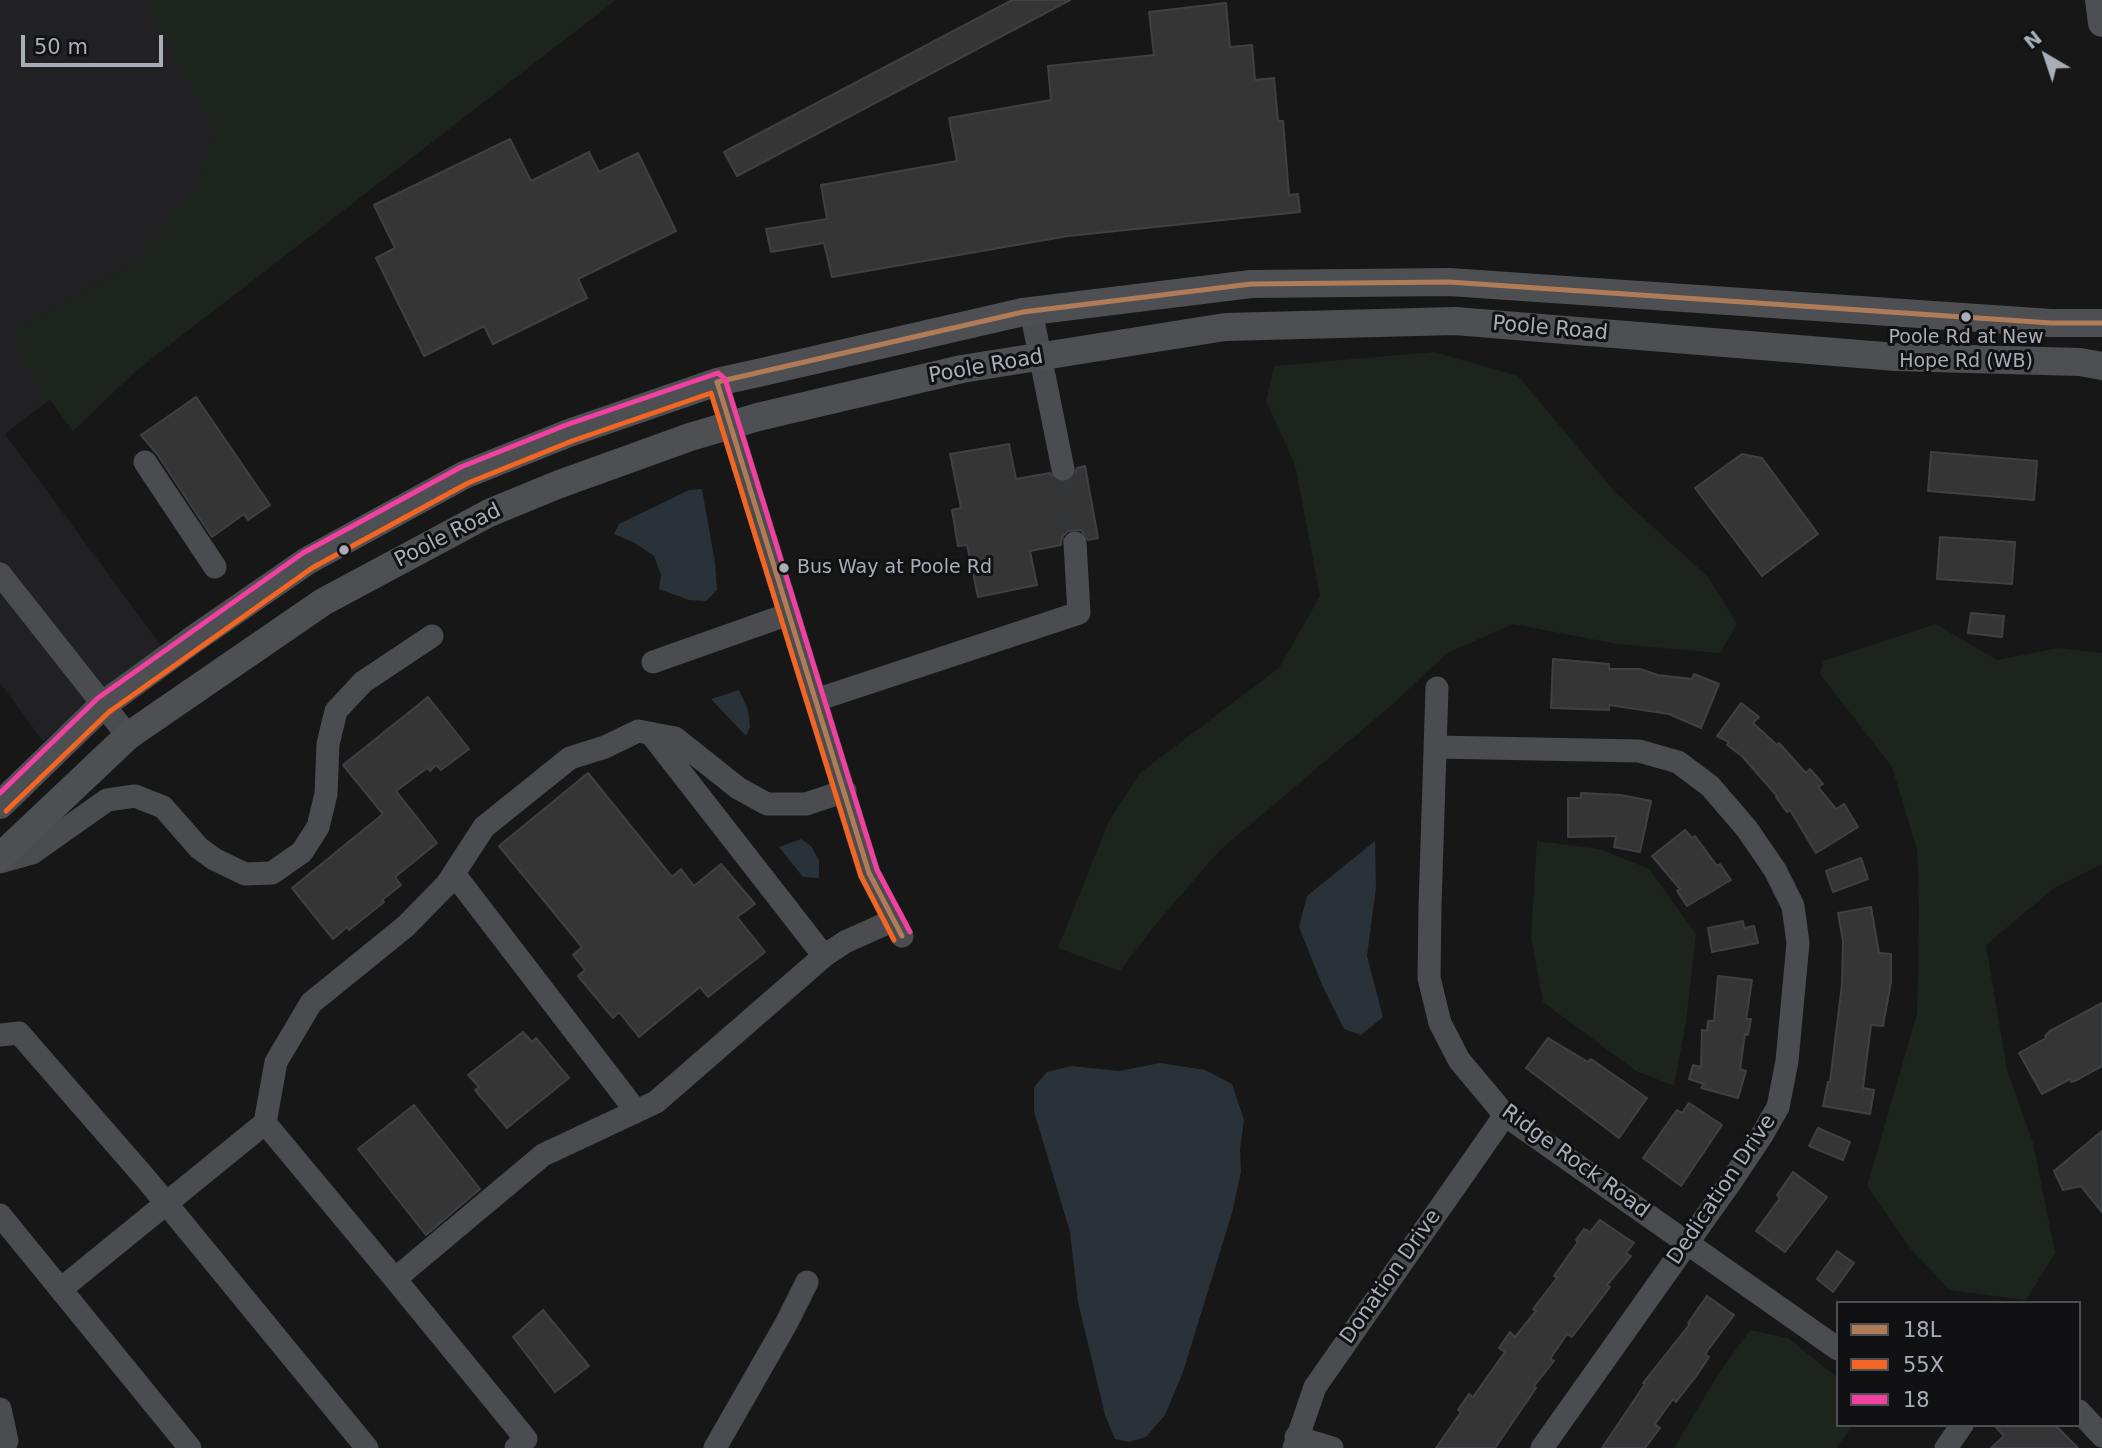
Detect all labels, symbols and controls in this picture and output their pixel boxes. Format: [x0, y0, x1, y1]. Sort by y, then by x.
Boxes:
scale bar [24, 21, 166, 65]
north arrow [2011, 21, 2081, 91]
text: N [2020, 26, 2046, 53]
text: 50 m [34, 35, 88, 59]
marker: Poole Rd at New Hope Rd (WB) [1959, 310, 1973, 324]
street label: Poole Road [1491, 311, 1609, 347]
place label: Poole Rd at New Hope Rd (WB) [1889, 327, 2043, 371]
street label: Poole Road [927, 345, 1045, 389]
street label: Poole Road [391, 499, 505, 573]
unlabelled marker [337, 543, 351, 557]
place label: Bus Way at Poole Rd [797, 557, 992, 579]
marker: Bus Way at Poole Rd [777, 561, 791, 575]
street label: Ridge Rock Road [1496, 1100, 1654, 1224]
street label: Dedication Drive [1662, 1110, 1782, 1270]
street label: Donation Drive [1335, 1205, 1447, 1349]
legend [1836, 1301, 2081, 1427]
text: 18L [1903, 1318, 1941, 1342]
text: 55X [1903, 1353, 1944, 1377]
text: 18 [1903, 1388, 1930, 1412]

